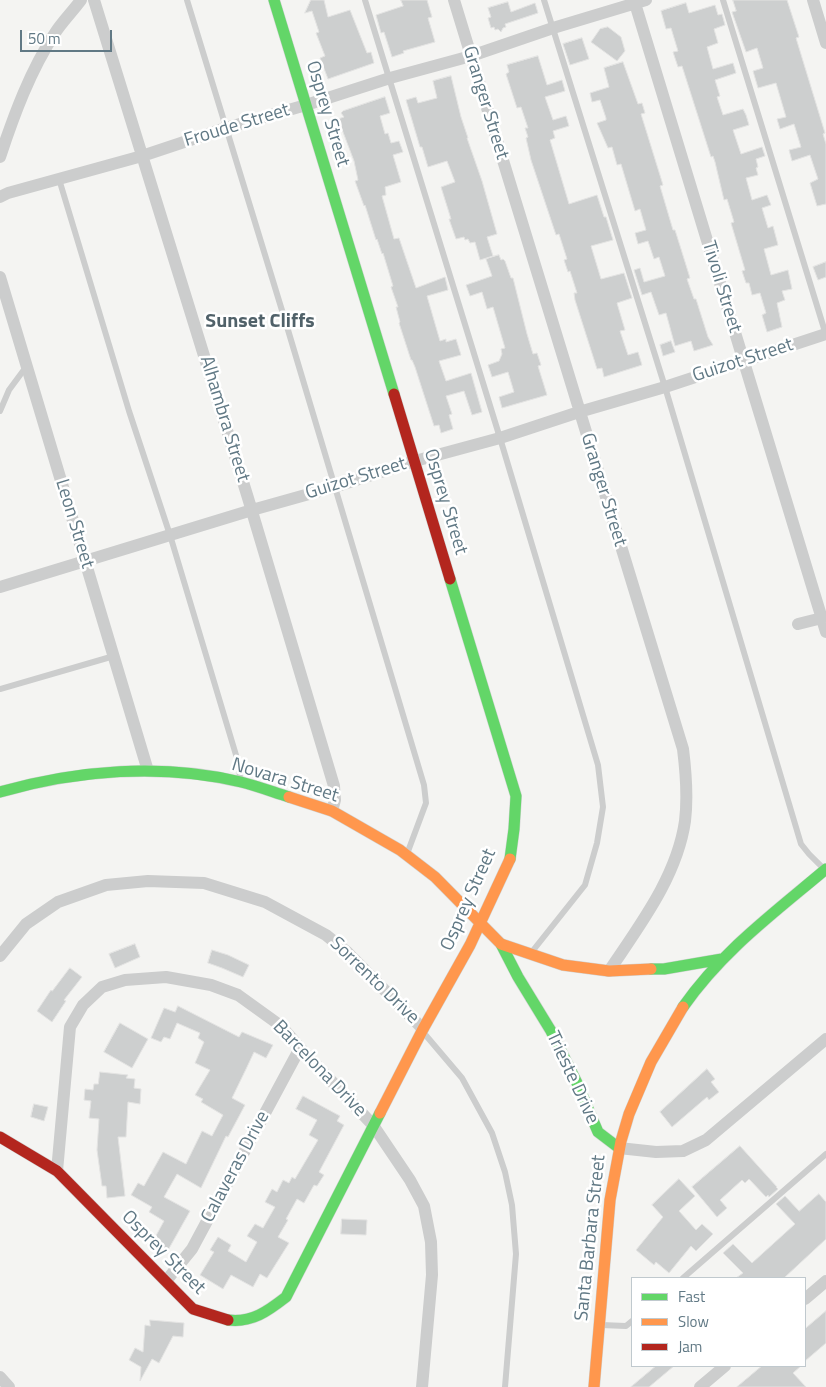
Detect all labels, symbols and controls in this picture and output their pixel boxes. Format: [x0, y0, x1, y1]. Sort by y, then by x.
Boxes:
scale bar [22, 20, 115, 52]
text: 50 m [28, 27, 61, 50]
street label: Granger Street [457, 44, 513, 162]
street label: Osprey Street [300, 58, 354, 170]
street label: Froude Street [182, 99, 292, 153]
street label: Tivoli Street [696, 238, 746, 336]
district label: Sunset Cliffs [205, 310, 315, 334]
street label: Guizot Street [690, 334, 796, 388]
street label: Alhambra Street [194, 353, 254, 485]
street label: Granger Street [575, 431, 631, 549]
street label: Osprey Street [418, 446, 472, 558]
street label: Guizot Street [303, 453, 409, 505]
street label: Leon Street [50, 477, 98, 571]
street label: Novara Street [229, 754, 341, 808]
street label: Osprey Street [436, 845, 502, 955]
street label: Sorrento Drive [325, 933, 423, 1029]
street label: Barcelona Drive [267, 1016, 371, 1122]
street label: Trieste Drive [541, 1028, 603, 1128]
street label: Calaveras Drive [197, 1107, 275, 1227]
street label: Santa Barbara Street [571, 1154, 611, 1322]
street label: Osprey Street [116, 1206, 210, 1300]
legend [631, 1277, 806, 1367]
text: Fast [678, 1285, 705, 1308]
text: Slow [678, 1310, 709, 1333]
text: Jam [678, 1335, 702, 1358]

